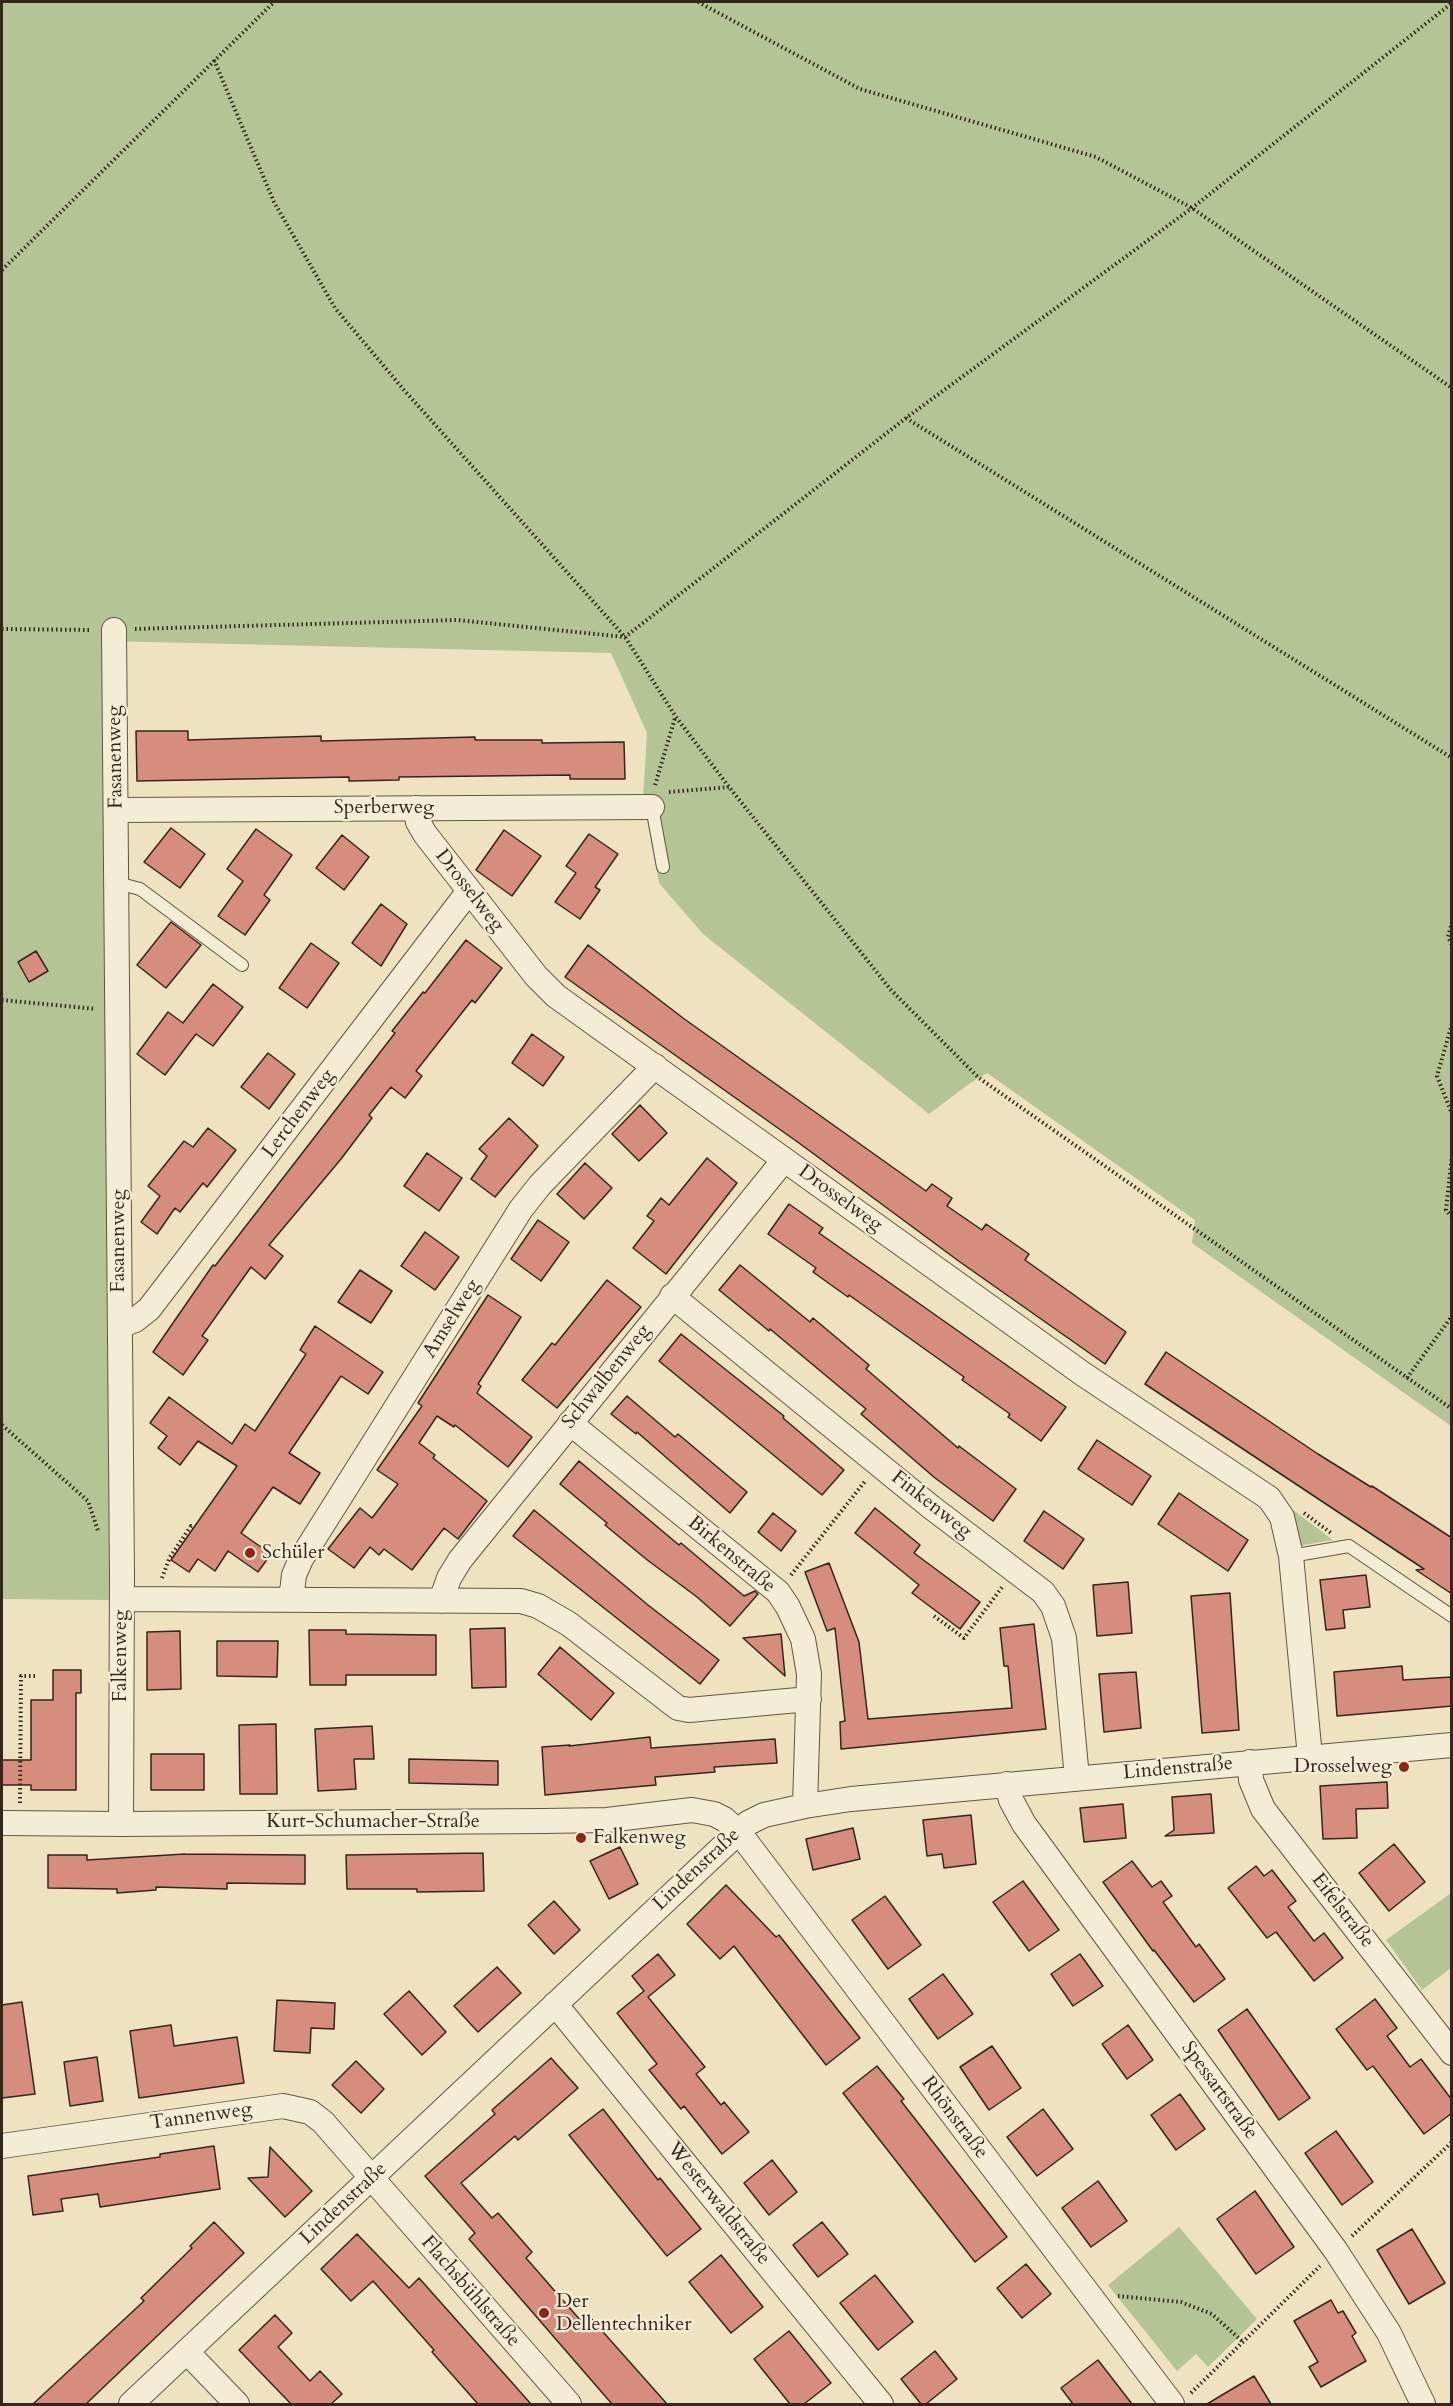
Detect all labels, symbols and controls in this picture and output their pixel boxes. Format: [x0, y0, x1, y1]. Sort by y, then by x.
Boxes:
street label: Fasanenweg [103, 705, 129, 809]
street label: Sperberweg [334, 796, 434, 820]
street label: Drosselweg [429, 845, 509, 937]
street label: Lerchenweg [258, 1065, 340, 1163]
street label: Drosselweg [793, 1160, 887, 1238]
street label: Fasanenweg [107, 1189, 131, 1293]
street label: Amselweg [418, 1275, 486, 1363]
street label: Schwalbenweg [558, 1320, 656, 1434]
street label: Finkenweg [886, 1466, 976, 1544]
street label: Birkenstraße [682, 1511, 780, 1599]
place label: Schüler [262, 1541, 325, 1565]
marker: Schüler [243, 1546, 257, 1560]
street label: Falkenweg [109, 1610, 133, 1702]
street label: Lindenstraße [1122, 1752, 1234, 1786]
place label: Drosselweg [1294, 1755, 1392, 1779]
marker: Drosselweg [1397, 1760, 1411, 1774]
street label: Kurt-Schumacher-Straße [266, 1810, 480, 1834]
street label: Lindenstraße [649, 1824, 745, 1916]
place label: Falkenweg [593, 1826, 686, 1850]
marker: Falkenweg [574, 1831, 588, 1845]
street label: Eifelstraße [1305, 1869, 1379, 1953]
street label: Spessartstraße [1175, 2037, 1263, 2145]
street label: Rhönstraße [915, 2072, 993, 2164]
street label: Tannenweg [148, 2098, 254, 2136]
street label: Westerwaldstraße [661, 2138, 775, 2270]
street label: Lindenstraße [296, 2158, 392, 2250]
street label: Flachsbühlstraße [415, 2231, 525, 2353]
place label: Der Dellentechniker [556, 2290, 692, 2337]
marker: Der Dellentechniker [537, 2306, 551, 2320]

